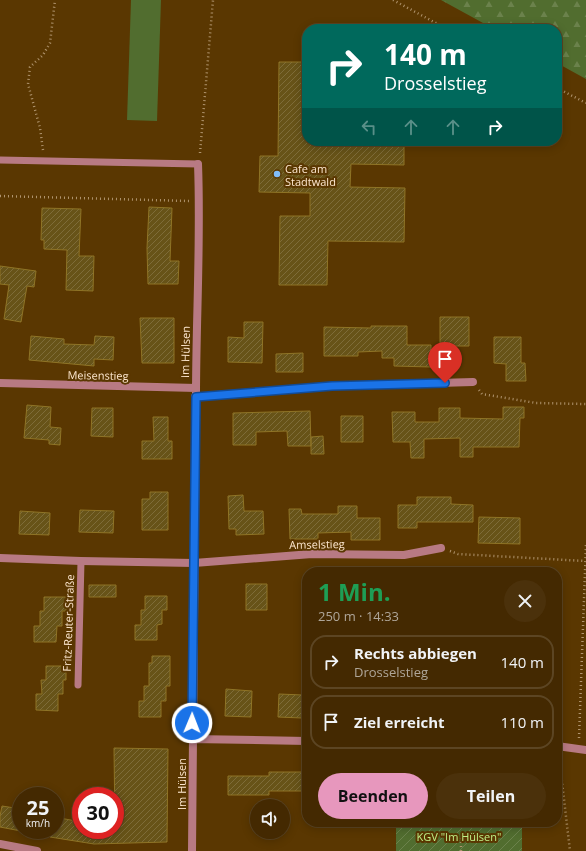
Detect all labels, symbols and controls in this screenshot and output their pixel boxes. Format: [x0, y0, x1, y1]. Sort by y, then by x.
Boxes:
text: 140 m [384, 35, 467, 73]
icon: right [318, 40, 370, 92]
text: Drosselstieg [384, 71, 486, 95]
icon: left [358, 116, 380, 138]
icon: ahead [400, 116, 422, 138]
icon: ahead [442, 116, 464, 138]
icon: right [484, 116, 506, 138]
place label: Cafe am Stadtwald [285, 161, 336, 189]
marker: Cafe am Stadtwald [272, 169, 282, 179]
street label: Im Hülsen [177, 326, 193, 378]
pin [428, 342, 462, 383]
icon: arrive [434, 348, 456, 370]
street label: Meisenstieg [67, 367, 129, 383]
street label: Amselstieg [289, 536, 345, 552]
street label: Fritz-Reuter-Straße [59, 574, 77, 672]
text: 1 Min. [318, 575, 391, 608]
button: close [504, 580, 546, 622]
text: 250 m · 14:33 [318, 607, 399, 625]
text: Rechts abbiegen [354, 643, 477, 663]
icon: right [320, 651, 342, 673]
text: 140 m [500, 652, 544, 672]
text: Drosselstieg [354, 663, 428, 681]
position arrow [171, 702, 213, 744]
icon: arrive [320, 711, 342, 733]
text: Ziel erreicht [354, 712, 445, 732]
text: 110 m [500, 712, 544, 732]
street label: Im Hülsen [174, 758, 189, 810]
button: Beenden [318, 773, 428, 819]
button: Teilen [436, 773, 546, 819]
speed limit sign: 30 [72, 787, 124, 839]
text: 25 [27, 794, 49, 821]
map controls [250, 799, 290, 839]
button: sound [250, 799, 290, 839]
text: km/h [26, 816, 50, 830]
park label: KGV "Im Hülsen" [417, 829, 501, 844]

